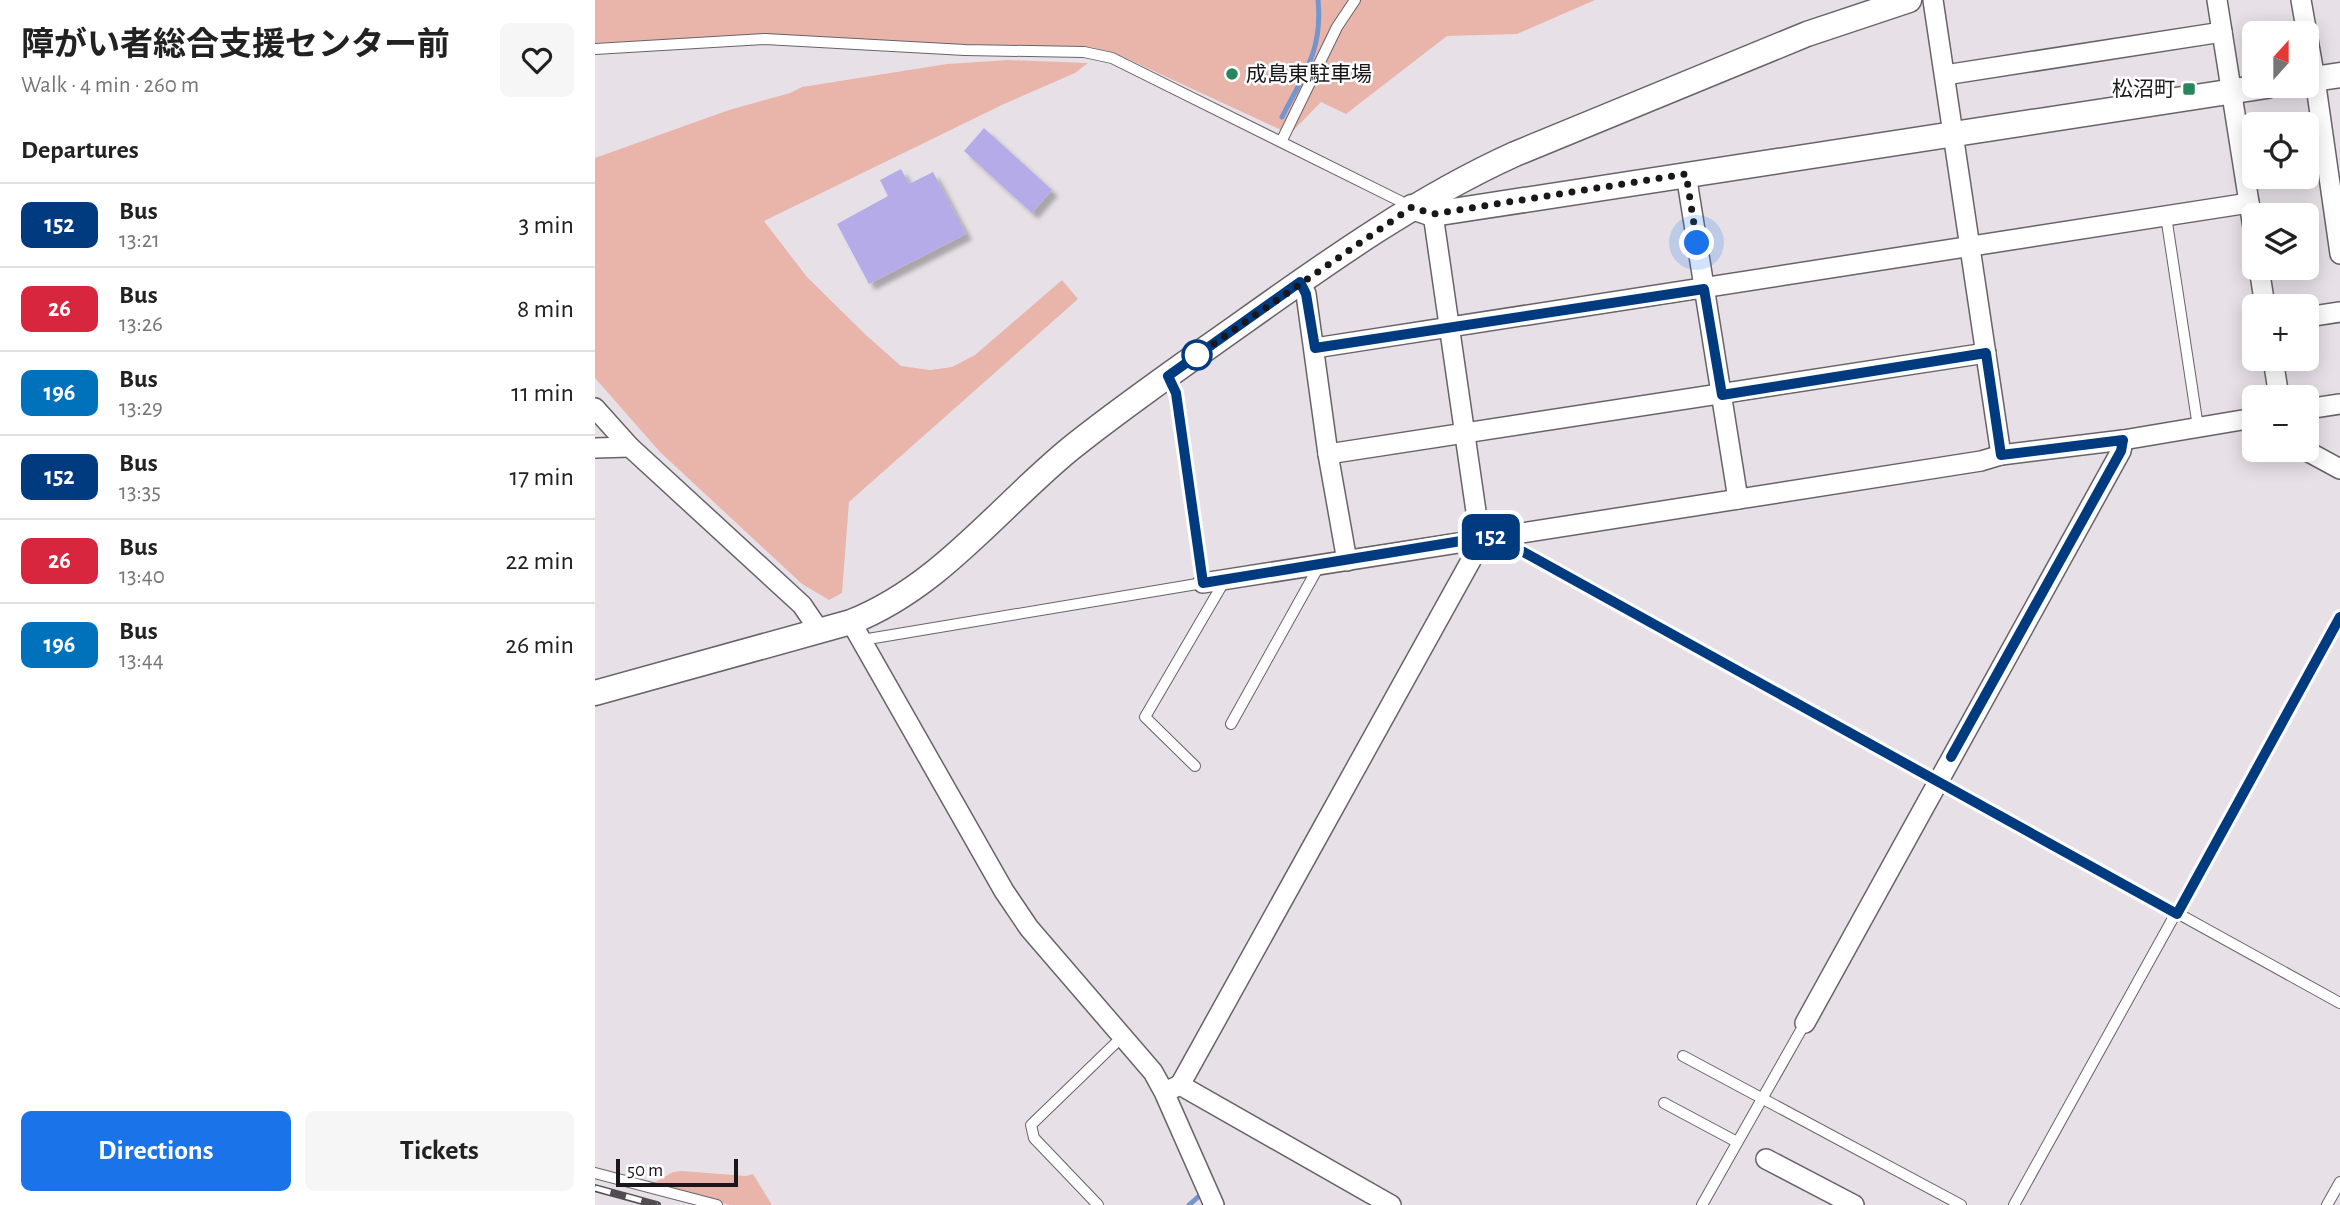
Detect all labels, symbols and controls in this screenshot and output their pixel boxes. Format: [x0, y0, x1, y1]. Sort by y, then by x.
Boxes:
north arrow [2242, 21, 2319, 98]
map controls [2242, 21, 2319, 462]
button: heart [500, 23, 574, 97]
text: 障がい者総合支援センター前 [21, 29, 450, 62]
place label: 成島東駐車場 [1246, 63, 1372, 85]
marker: 成島東駐車場 [1224, 66, 1240, 82]
text: Walk · 4 min · 260 m [21, 74, 199, 97]
place label: 松沼町 [2112, 78, 2175, 100]
marker: 松沼町 [2181, 81, 2197, 97]
button: locate [2242, 112, 2319, 189]
text: Departures [21, 137, 139, 163]
text: Bus [119, 198, 158, 224]
button: layers [2242, 203, 2319, 280]
text: 3 min [518, 212, 574, 238]
text: 152 [44, 213, 75, 237]
your location [1679, 225, 1714, 260]
text: 13:21 [119, 229, 160, 252]
text: Bus [119, 282, 158, 308]
button: + [2242, 294, 2319, 371]
text: 8 min [517, 296, 574, 322]
text: 26 [48, 297, 71, 321]
text: 13:26 [119, 313, 163, 336]
unlabelled marker [1182, 340, 1212, 370]
text: Bus [119, 366, 158, 392]
text: 11 min [511, 380, 574, 406]
text: 196 [44, 381, 75, 405]
button: − [2242, 385, 2319, 462]
text: 13:29 [119, 397, 163, 420]
text: Bus [119, 450, 158, 476]
text: 17 min [509, 464, 574, 490]
text: 152 [44, 465, 75, 489]
text: 13:35 [119, 481, 161, 504]
line badge: 152 [1451, 514, 1531, 560]
text: 152 [1476, 525, 1506, 549]
text: Bus [119, 534, 158, 560]
text: 22 min [506, 548, 574, 574]
text: 26 [48, 549, 71, 573]
text: 13:40 [119, 565, 165, 588]
text: Bus [119, 618, 158, 644]
text: 26 min [505, 632, 574, 658]
text: 196 [44, 633, 75, 657]
text: 13:44 [119, 649, 164, 672]
button: Directions [21, 1111, 291, 1191]
button: Tickets [305, 1111, 574, 1191]
scale bar [616, 1156, 739, 1188]
text: 50 m [627, 1161, 663, 1180]

